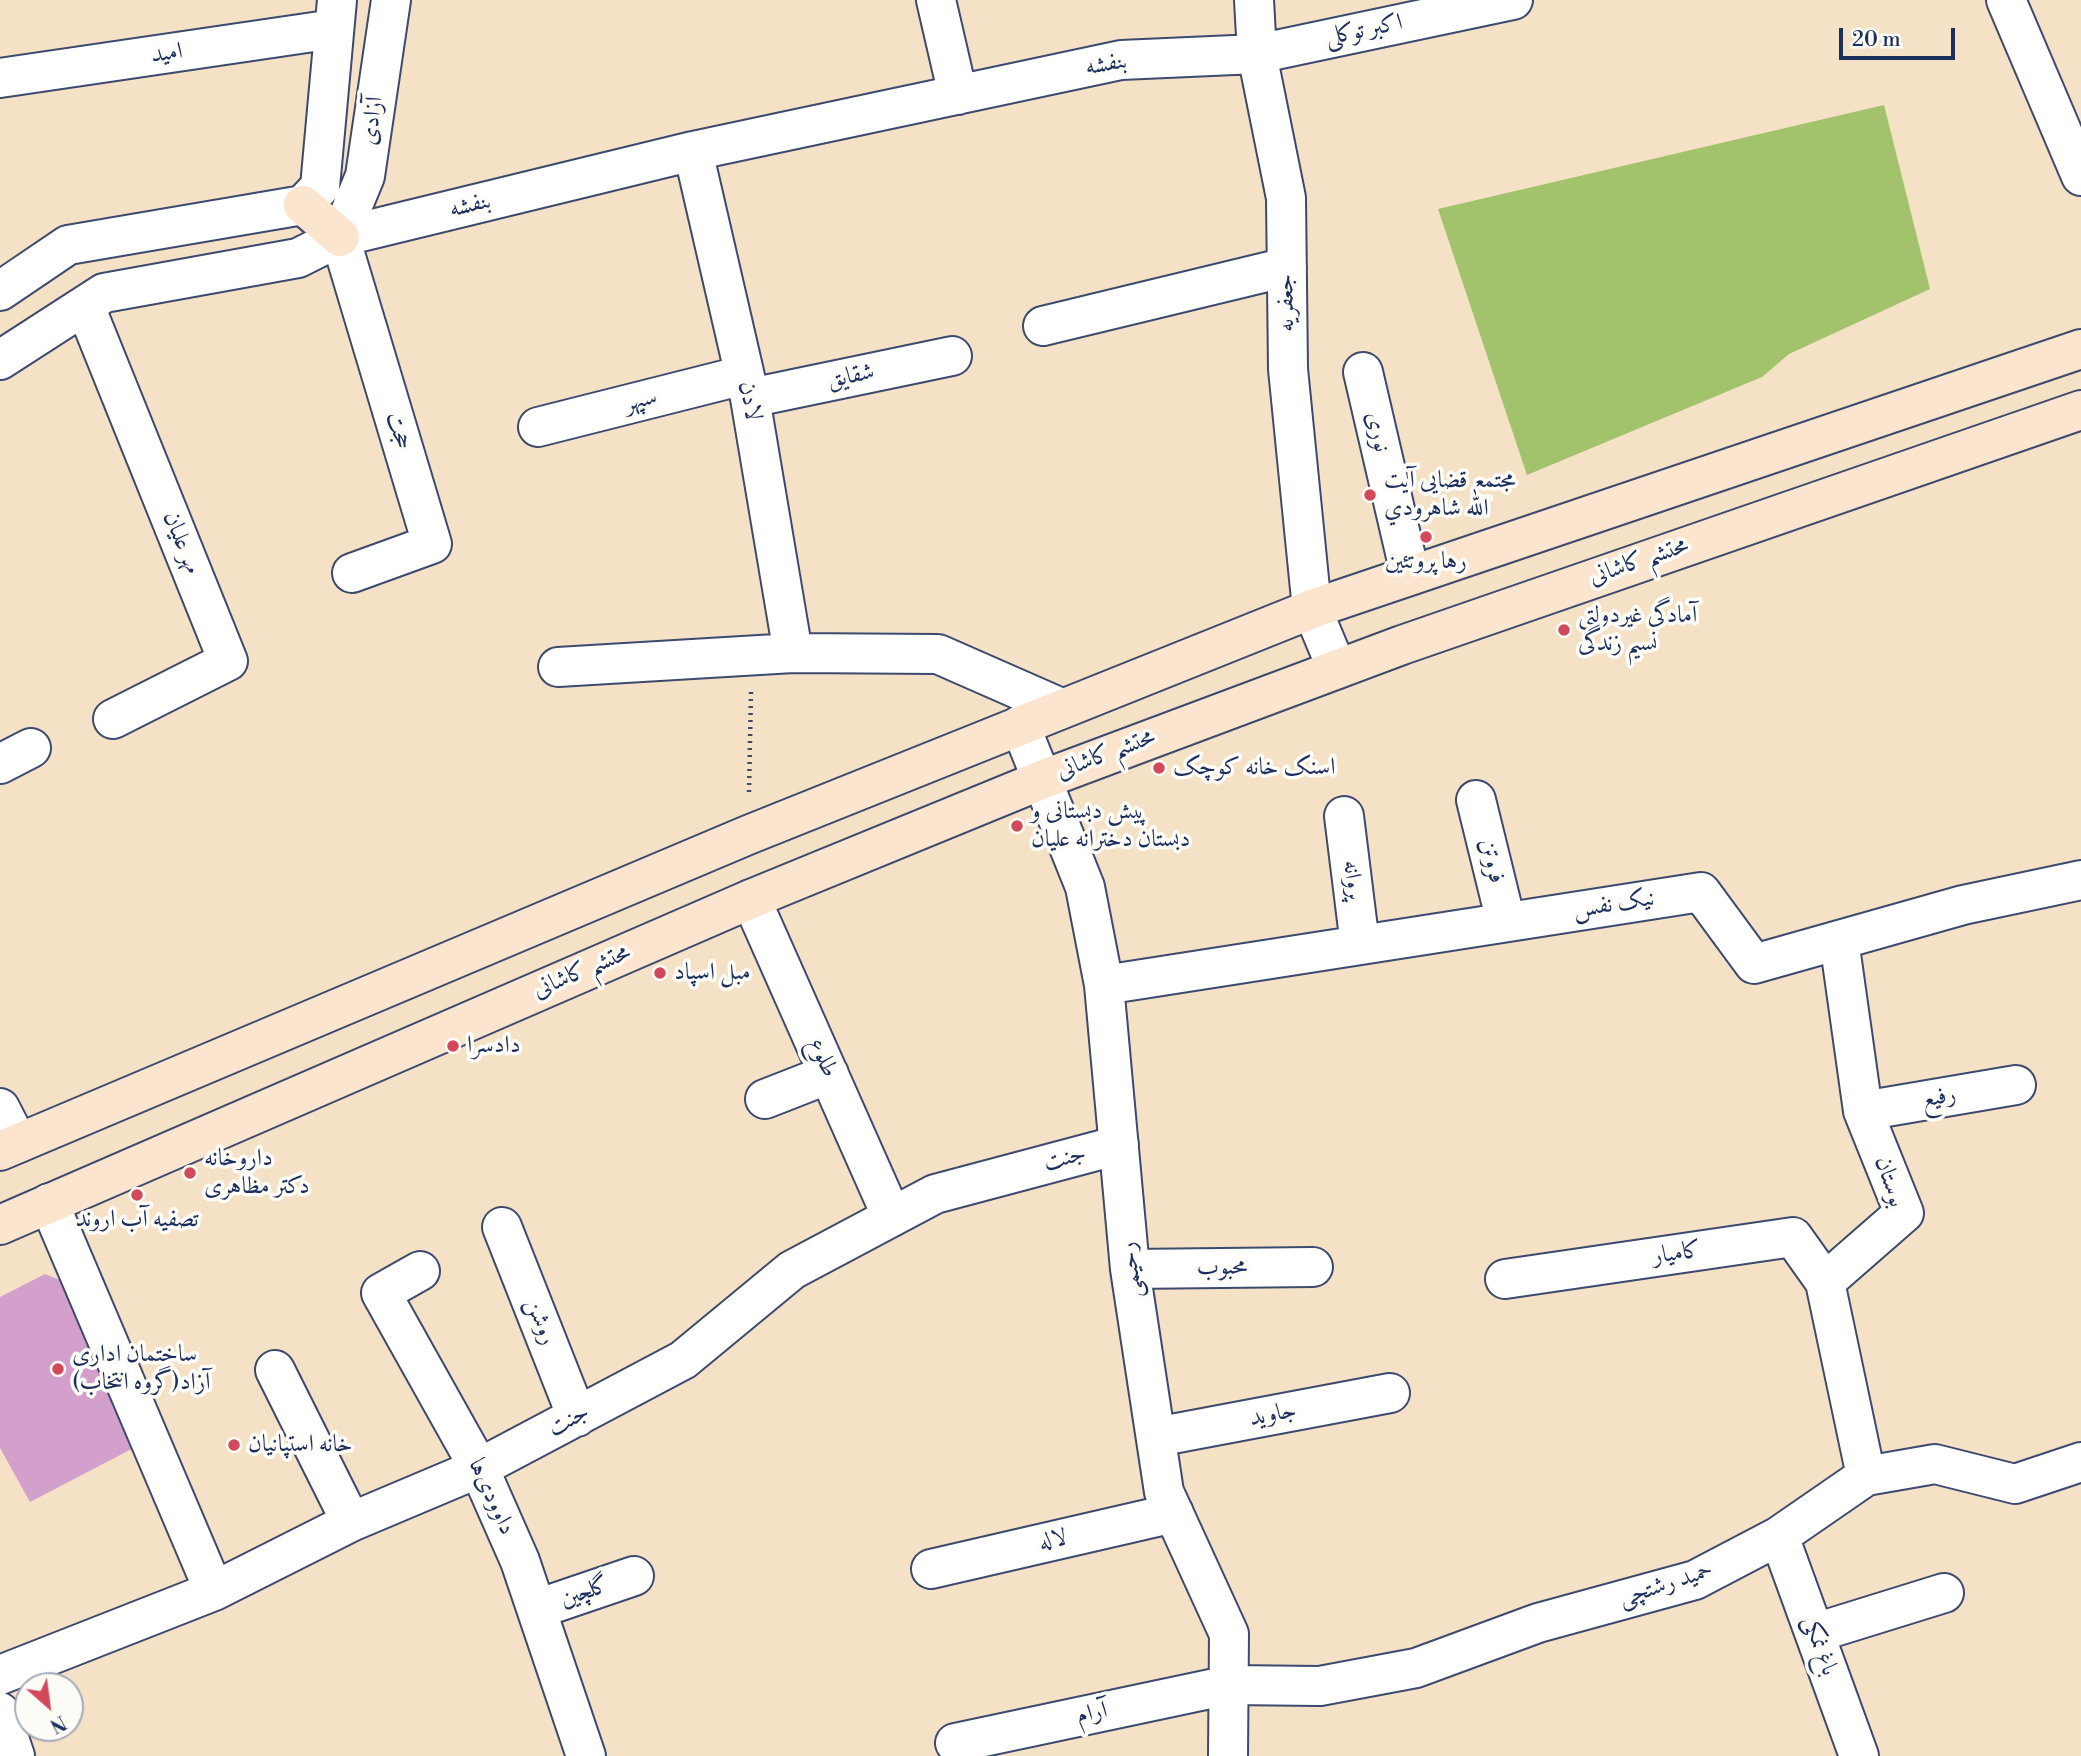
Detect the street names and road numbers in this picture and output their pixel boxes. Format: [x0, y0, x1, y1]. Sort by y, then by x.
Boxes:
street label: اکبر توکلی [1323, 9, 1405, 53]
street label: امید [149, 38, 185, 70]
street label: بنفشه [1083, 47, 1129, 83]
street label: آزادی [355, 95, 391, 147]
street label: بنفشه [446, 187, 494, 225]
street label: جعفریه [1272, 274, 1302, 332]
street label: شقایق [825, 358, 877, 396]
street label: لادن [731, 378, 767, 424]
street label: سپهر [622, 383, 660, 419]
street label: حجت [379, 409, 417, 453]
street label: نوری [1358, 409, 1396, 455]
street label: مهر علیان [155, 507, 207, 579]
street label: محتشم کاشانی [1585, 532, 1693, 592]
street label: محتشم کاشانی [1053, 723, 1159, 787]
street label: فروتن [1472, 836, 1510, 886]
street label: پروانه [1335, 858, 1369, 902]
street label: نیک نفس [1571, 884, 1657, 926]
street label: محتشم کاشانی [529, 939, 635, 1005]
street label: طلوع [801, 1034, 843, 1082]
street label: رفیع [1920, 1081, 1958, 1115]
street label: جنت [1041, 1140, 1089, 1178]
street label: بوستان [1867, 1153, 1911, 1211]
street label: کامیار [1651, 1236, 1703, 1272]
street label: رحیمی [1114, 1240, 1150, 1300]
street label: محبوب [1196, 1253, 1248, 1283]
street label: روشن [518, 1295, 562, 1349]
street label: جاوید [1247, 1396, 1299, 1434]
street label: جنت [543, 1398, 595, 1444]
street label: داوودی‌ها [461, 1454, 521, 1540]
street label: لاله [1036, 1524, 1070, 1558]
street label: حمید رشتچی [1615, 1556, 1717, 1614]
street label: گلچین [557, 1571, 613, 1615]
street label: باغ نمکی [1795, 1612, 1843, 1680]
street label: آرام [1074, 1697, 1110, 1731]

